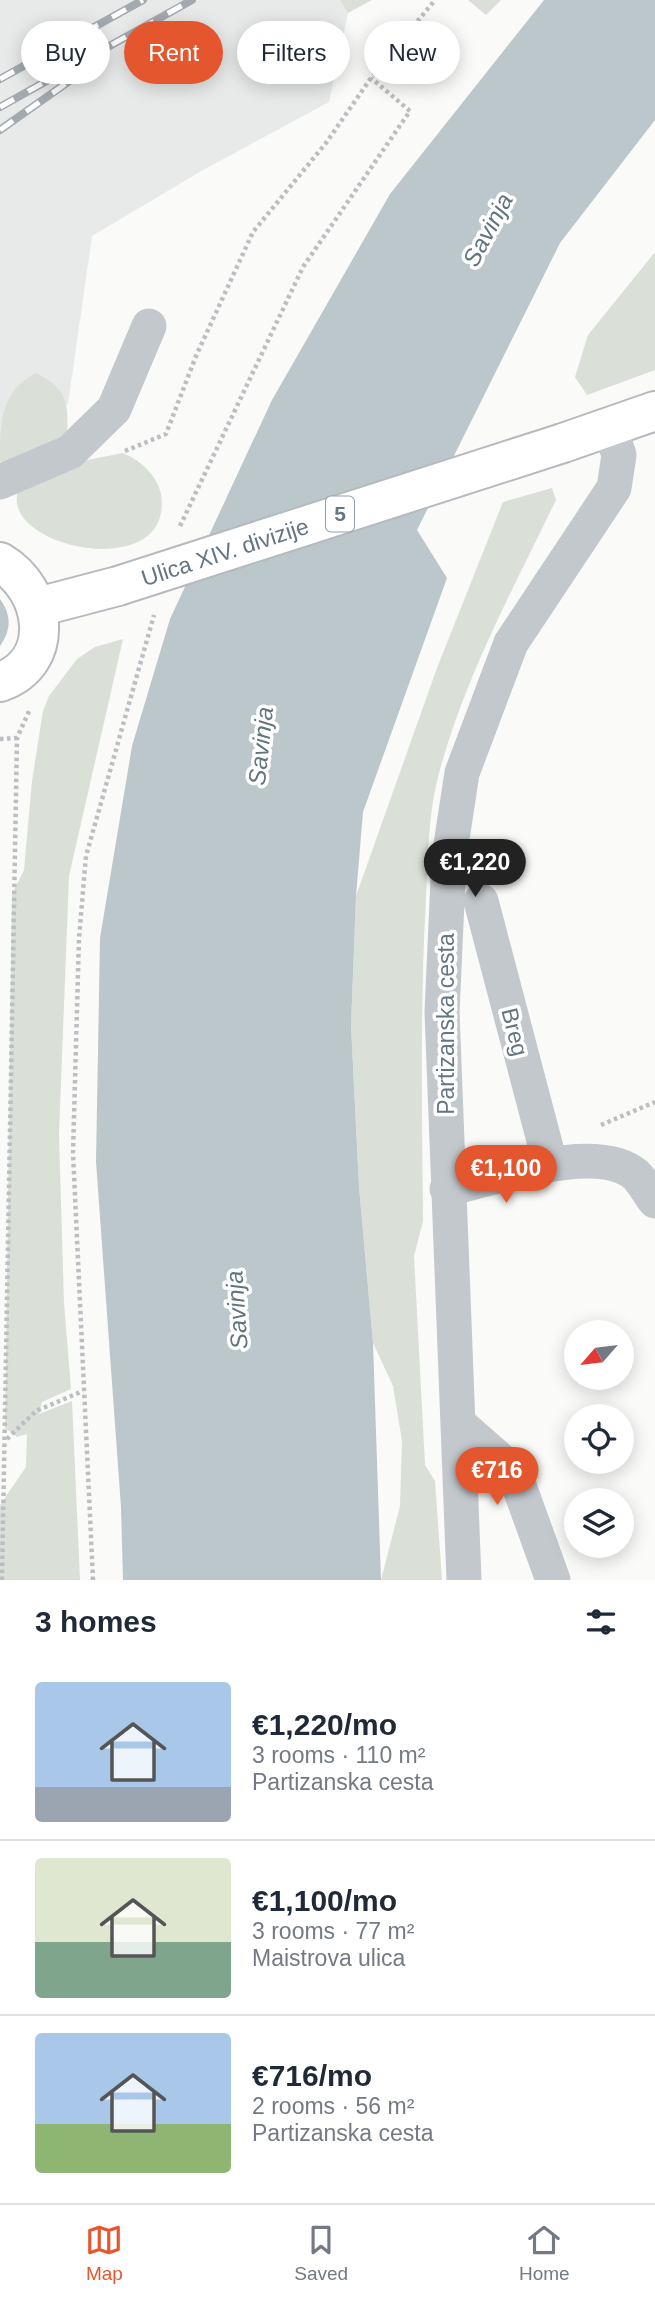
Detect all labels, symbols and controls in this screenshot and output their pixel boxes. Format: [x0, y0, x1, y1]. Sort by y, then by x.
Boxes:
chip: Buy [21, 21, 110, 84]
chip: Rent [124, 21, 223, 84]
chip: Filters [237, 21, 350, 84]
chip: New [364, 21, 460, 84]
water label: Savinja [457, 189, 518, 271]
road number: 5 [326, 496, 354, 532]
street label: Ulica XIV. divizije [138, 513, 312, 591]
water label: Savinja [243, 705, 278, 787]
pin: €1,220 [418, 839, 532, 899]
text: €1,220 [440, 849, 510, 875]
street label: Partizanska cesta [433, 933, 459, 1115]
street label: Breg [497, 1005, 533, 1059]
pin: €1,100 [449, 1146, 563, 1205]
text: €1,100 [471, 1155, 541, 1181]
water label: Savinja [220, 1270, 253, 1350]
north arrow [564, 1320, 634, 1390]
map controls [564, 1320, 634, 1558]
button: locate [564, 1404, 634, 1474]
pin: €716 [456, 1448, 538, 1507]
text: €716 [471, 1457, 523, 1483]
button: layers [564, 1488, 634, 1558]
icon: filters [582, 1603, 620, 1641]
text: 3 homes [35, 1605, 157, 1638]
text: €1,220/mo [252, 1708, 397, 1741]
icon: home [91, 1710, 175, 1794]
text: 3 rooms · 110 m² [252, 1742, 425, 1768]
text: Partizanska cesta [252, 1769, 434, 1795]
text: €1,100/mo [252, 1884, 397, 1917]
icon: home [91, 1886, 175, 1970]
text: 3 rooms · 77 m² [252, 1918, 414, 1944]
text: Maistrova ulica [252, 1945, 405, 1971]
text: €716/mo [252, 2059, 372, 2092]
icon: home [91, 2061, 175, 2145]
text: 2 rooms · 56 m² [252, 2093, 414, 2119]
text: Partizanska cesta [252, 2120, 434, 2146]
tab: Map [85, 2221, 123, 2285]
tab: Saved [294, 2221, 348, 2285]
tab: Home [519, 2221, 570, 2285]

